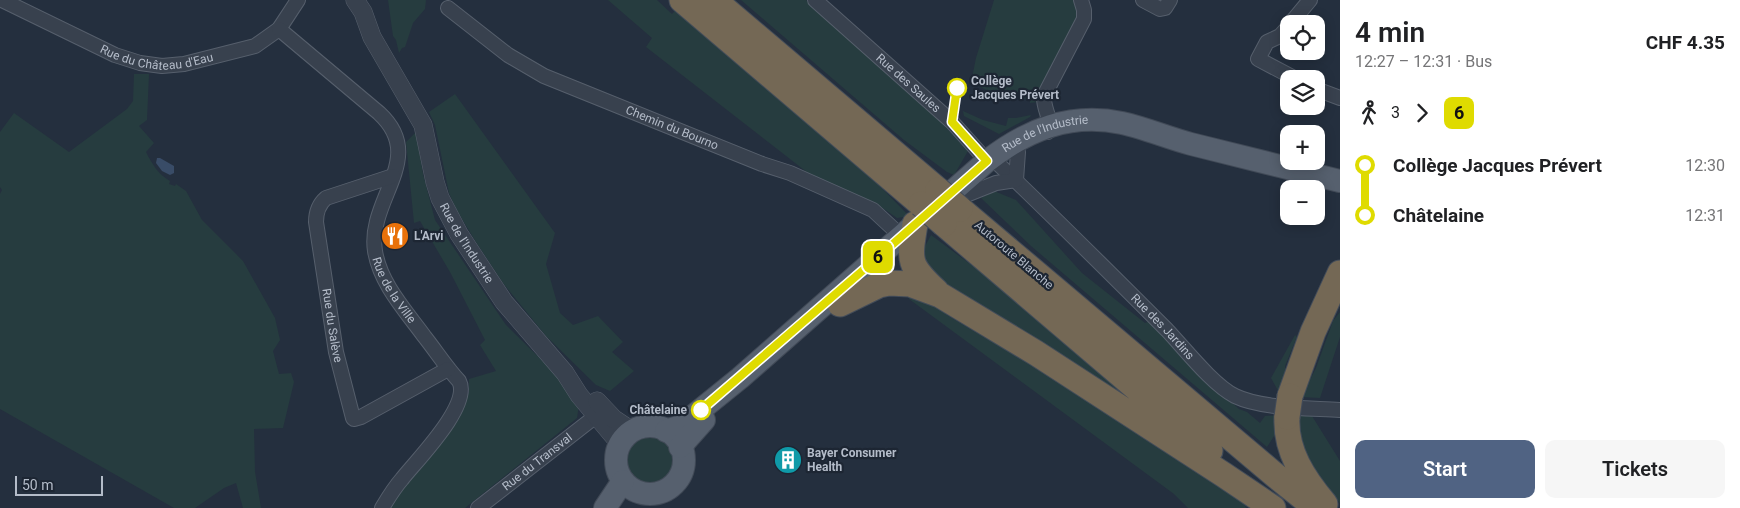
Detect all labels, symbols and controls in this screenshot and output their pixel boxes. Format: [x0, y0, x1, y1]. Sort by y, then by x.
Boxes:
map controls [1280, 15, 1325, 225]
button: locate [1280, 15, 1325, 60]
text: 4 min [1355, 16, 1425, 49]
text: CHF 4.35 [1646, 31, 1725, 54]
street label: Rue du Château d'Eau [98, 42, 215, 73]
street label: Rue des Saules [873, 51, 943, 115]
text: 12:27 – 12:31 · Bus [1355, 52, 1492, 71]
button: layers [1280, 70, 1325, 115]
place label: Collège Jacques Prévert [971, 74, 1059, 102]
marker: Collège Jacques Prévert [947, 78, 967, 98]
icon: walk [1355, 99, 1383, 127]
icon: forward [1408, 99, 1436, 127]
text: 6 [1454, 102, 1464, 123]
street label: Chemin du Bourno [624, 103, 721, 153]
text: 3 [1391, 103, 1400, 122]
street label: Rue de l'Industrie [999, 113, 1089, 155]
button: + [1280, 125, 1325, 170]
text: Collège Jacques Prévert [1393, 154, 1602, 177]
text: 12:30 [1685, 156, 1725, 175]
button: − [1280, 180, 1325, 225]
street label: Rue de l'Industrie [437, 201, 496, 286]
text: Châtelaine [1393, 204, 1484, 227]
text: 12:31 [1685, 206, 1725, 225]
street label: Autoroute Blanche [972, 218, 1056, 292]
restaurant icon: L'Arvi [380, 221, 410, 251]
place label: L'Arvi [414, 229, 444, 243]
line badge: 6 [862, 241, 894, 273]
text: 6 [873, 246, 883, 267]
street label: Rue de la Ville [369, 255, 419, 326]
street label: Rue du Salève [319, 287, 345, 364]
street label: Rue des Jardins [1128, 291, 1197, 362]
marker: Châtelaine [691, 400, 711, 420]
place label: Châtelaine [629, 403, 688, 417]
street label: Rue du Transval [499, 430, 575, 493]
button: Start [1355, 440, 1535, 498]
button: Tickets [1545, 440, 1725, 498]
building icon: Bayer Consumer Health [773, 445, 803, 475]
place label: Bayer Consumer Health [807, 446, 897, 474]
scale bar [15, 473, 102, 496]
text: 50 m [22, 477, 54, 493]

